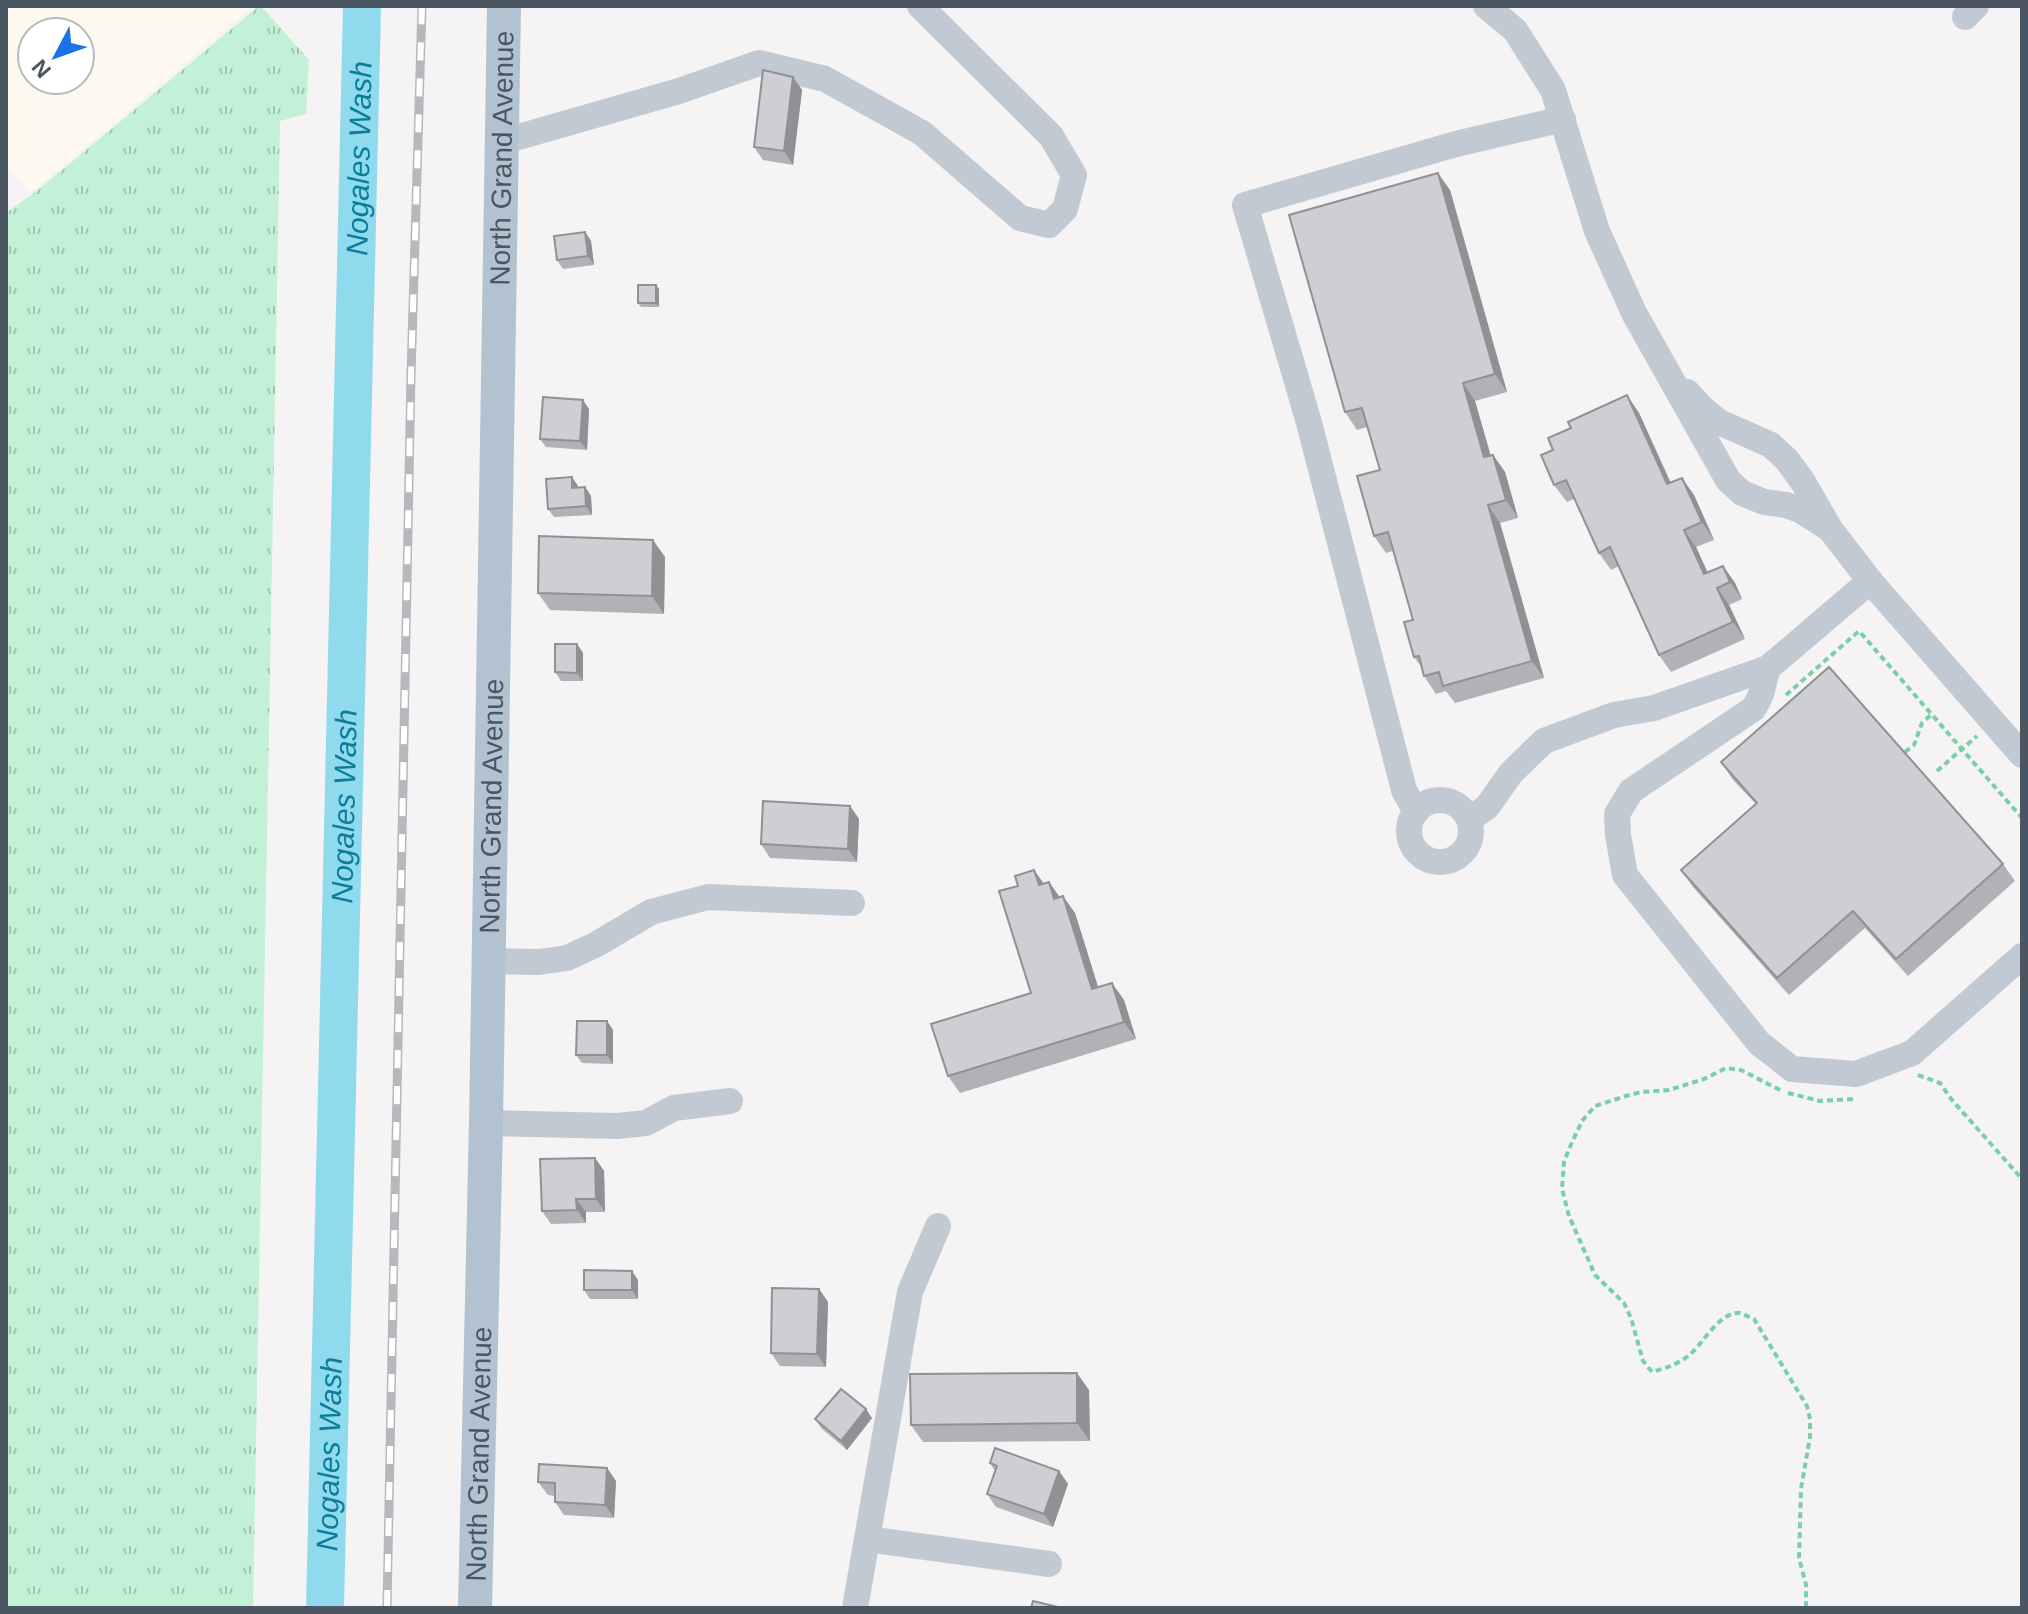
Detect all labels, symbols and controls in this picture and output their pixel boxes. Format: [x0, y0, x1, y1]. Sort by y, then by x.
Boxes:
north arrow [16, 16, 96, 96]
street label: North Grand Avenue [484, 31, 519, 286]
text: N [27, 55, 56, 83]
water label: Nogales Wash [340, 61, 377, 256]
street label: North Grand Avenue [474, 679, 509, 934]
water label: Nogales Wash [325, 709, 362, 904]
street label: North Grand Avenue [460, 1326, 497, 1582]
water label: Nogales Wash [310, 1356, 347, 1552]

